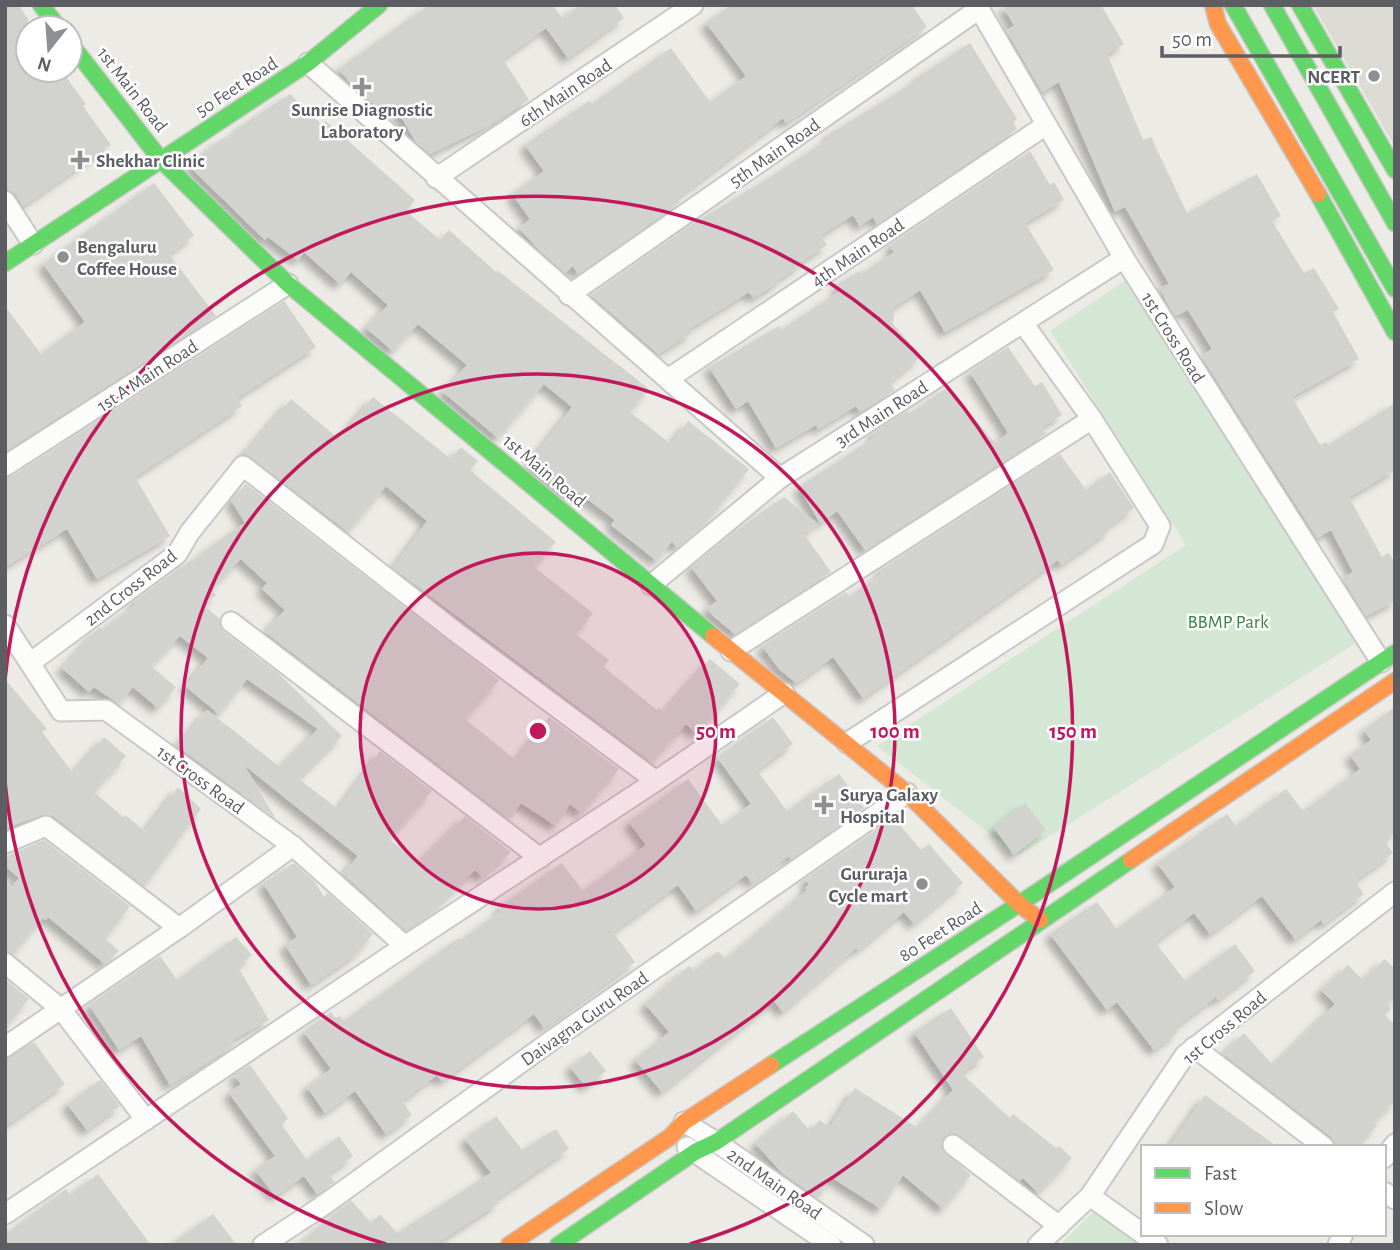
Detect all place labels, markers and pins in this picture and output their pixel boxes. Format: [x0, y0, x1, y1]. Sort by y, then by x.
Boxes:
place label: NCERT [1307, 68, 1360, 87]
marker: NCERT [1366, 68, 1382, 84]
marker: Sunrise Diagnostic Laboratory [354, 79, 370, 95]
place label: Sunrise Diagnostic Laboratory [291, 101, 433, 142]
marker: Shekhar Clinic [70, 150, 90, 170]
place label: Shekhar Clinic [96, 152, 205, 171]
place label: Bengaluru Coffee House [77, 238, 177, 279]
marker: Bengaluru Coffee House [55, 249, 71, 265]
centre of rings [526, 719, 550, 743]
place label: Surya Galaxy Hospital [840, 786, 938, 827]
marker: Surya Galaxy Hospital [814, 795, 834, 815]
place label: Gururaja Cycle mart [829, 865, 909, 906]
marker: Gururaja Cycle mart [914, 876, 930, 892]

